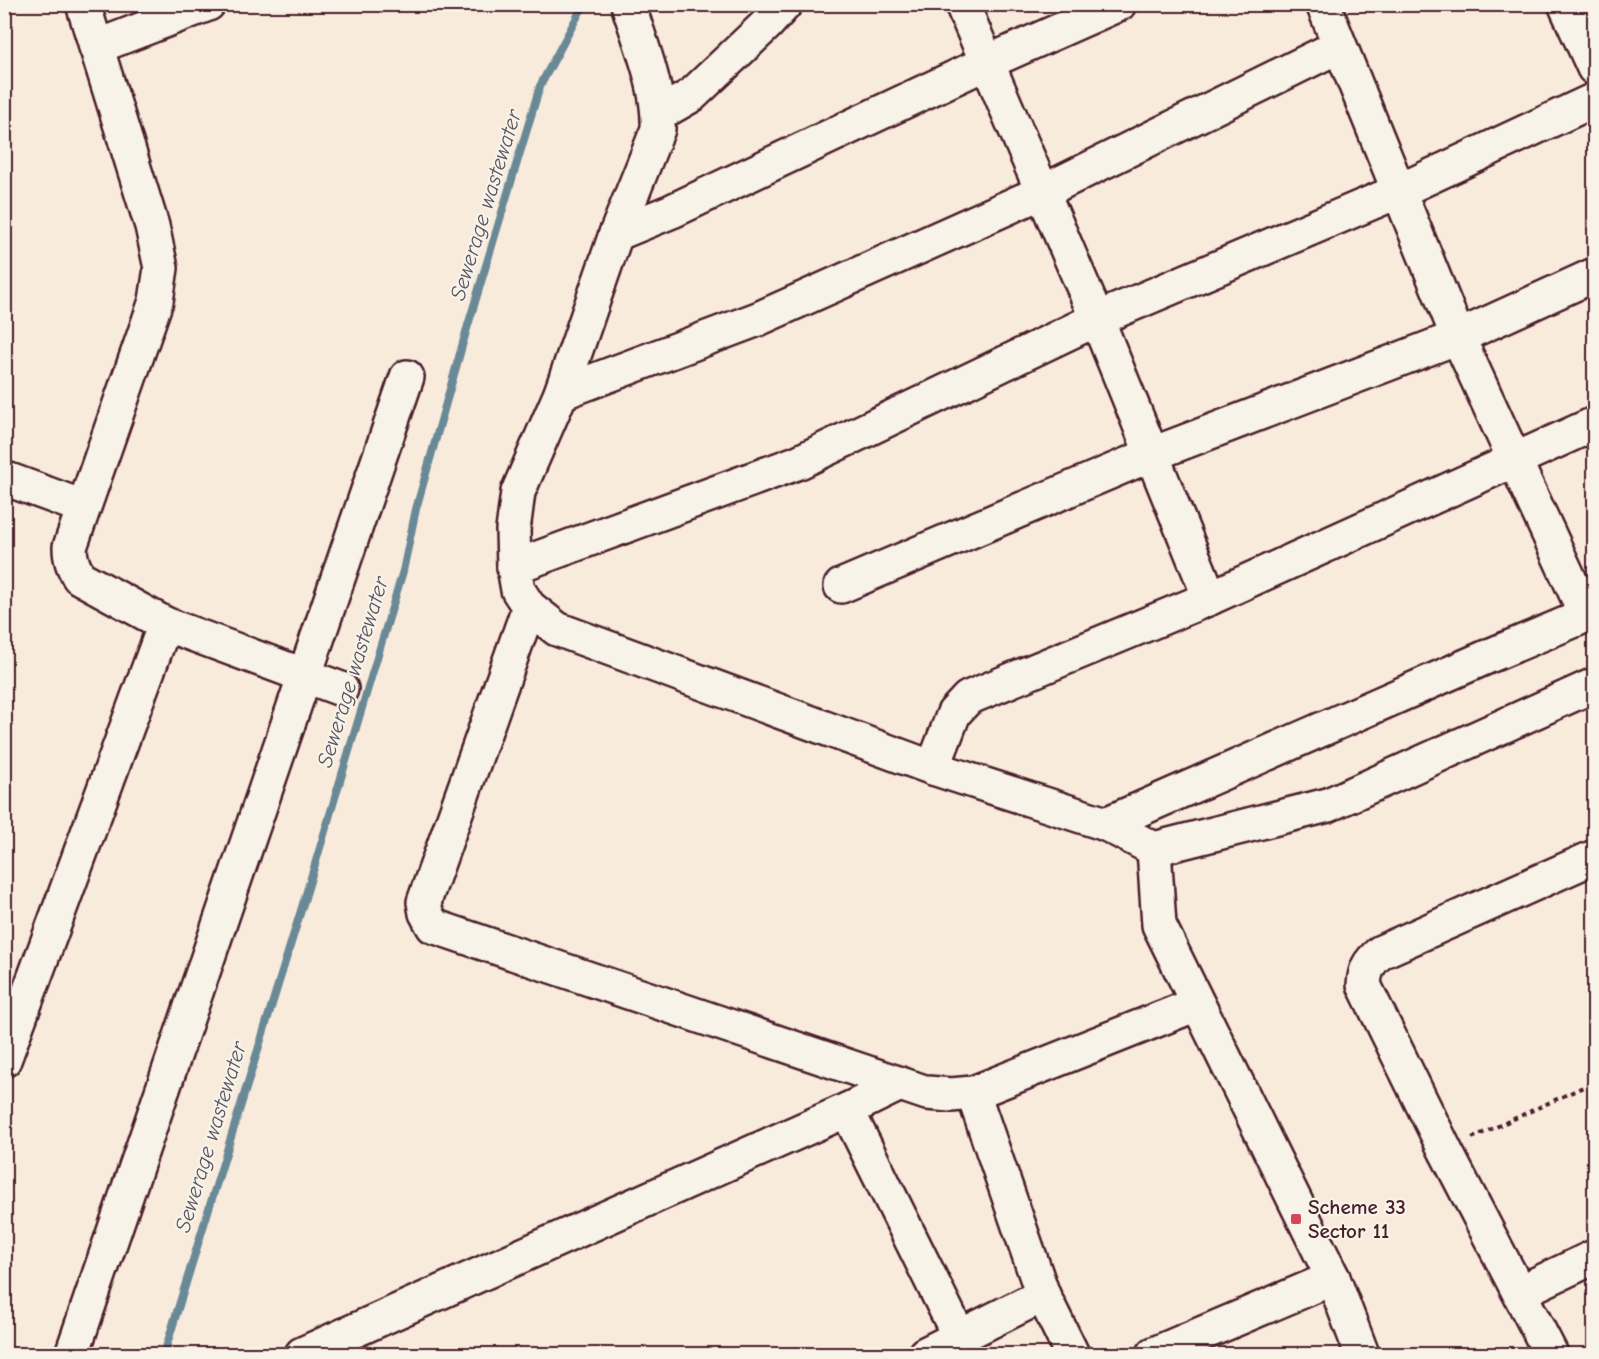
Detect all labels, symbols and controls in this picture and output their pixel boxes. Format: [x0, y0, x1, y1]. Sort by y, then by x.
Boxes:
water label: Sewerage wastewater [445, 105, 528, 304]
water label: Sewerage wastewater [312, 572, 395, 771]
water label: Sewerage wastewater [170, 1037, 253, 1236]
place label: Scheme 33 Sector 11 [1308, 1195, 1406, 1243]
marker: Scheme 33 Sector 11 [1289, 1212, 1303, 1226]

